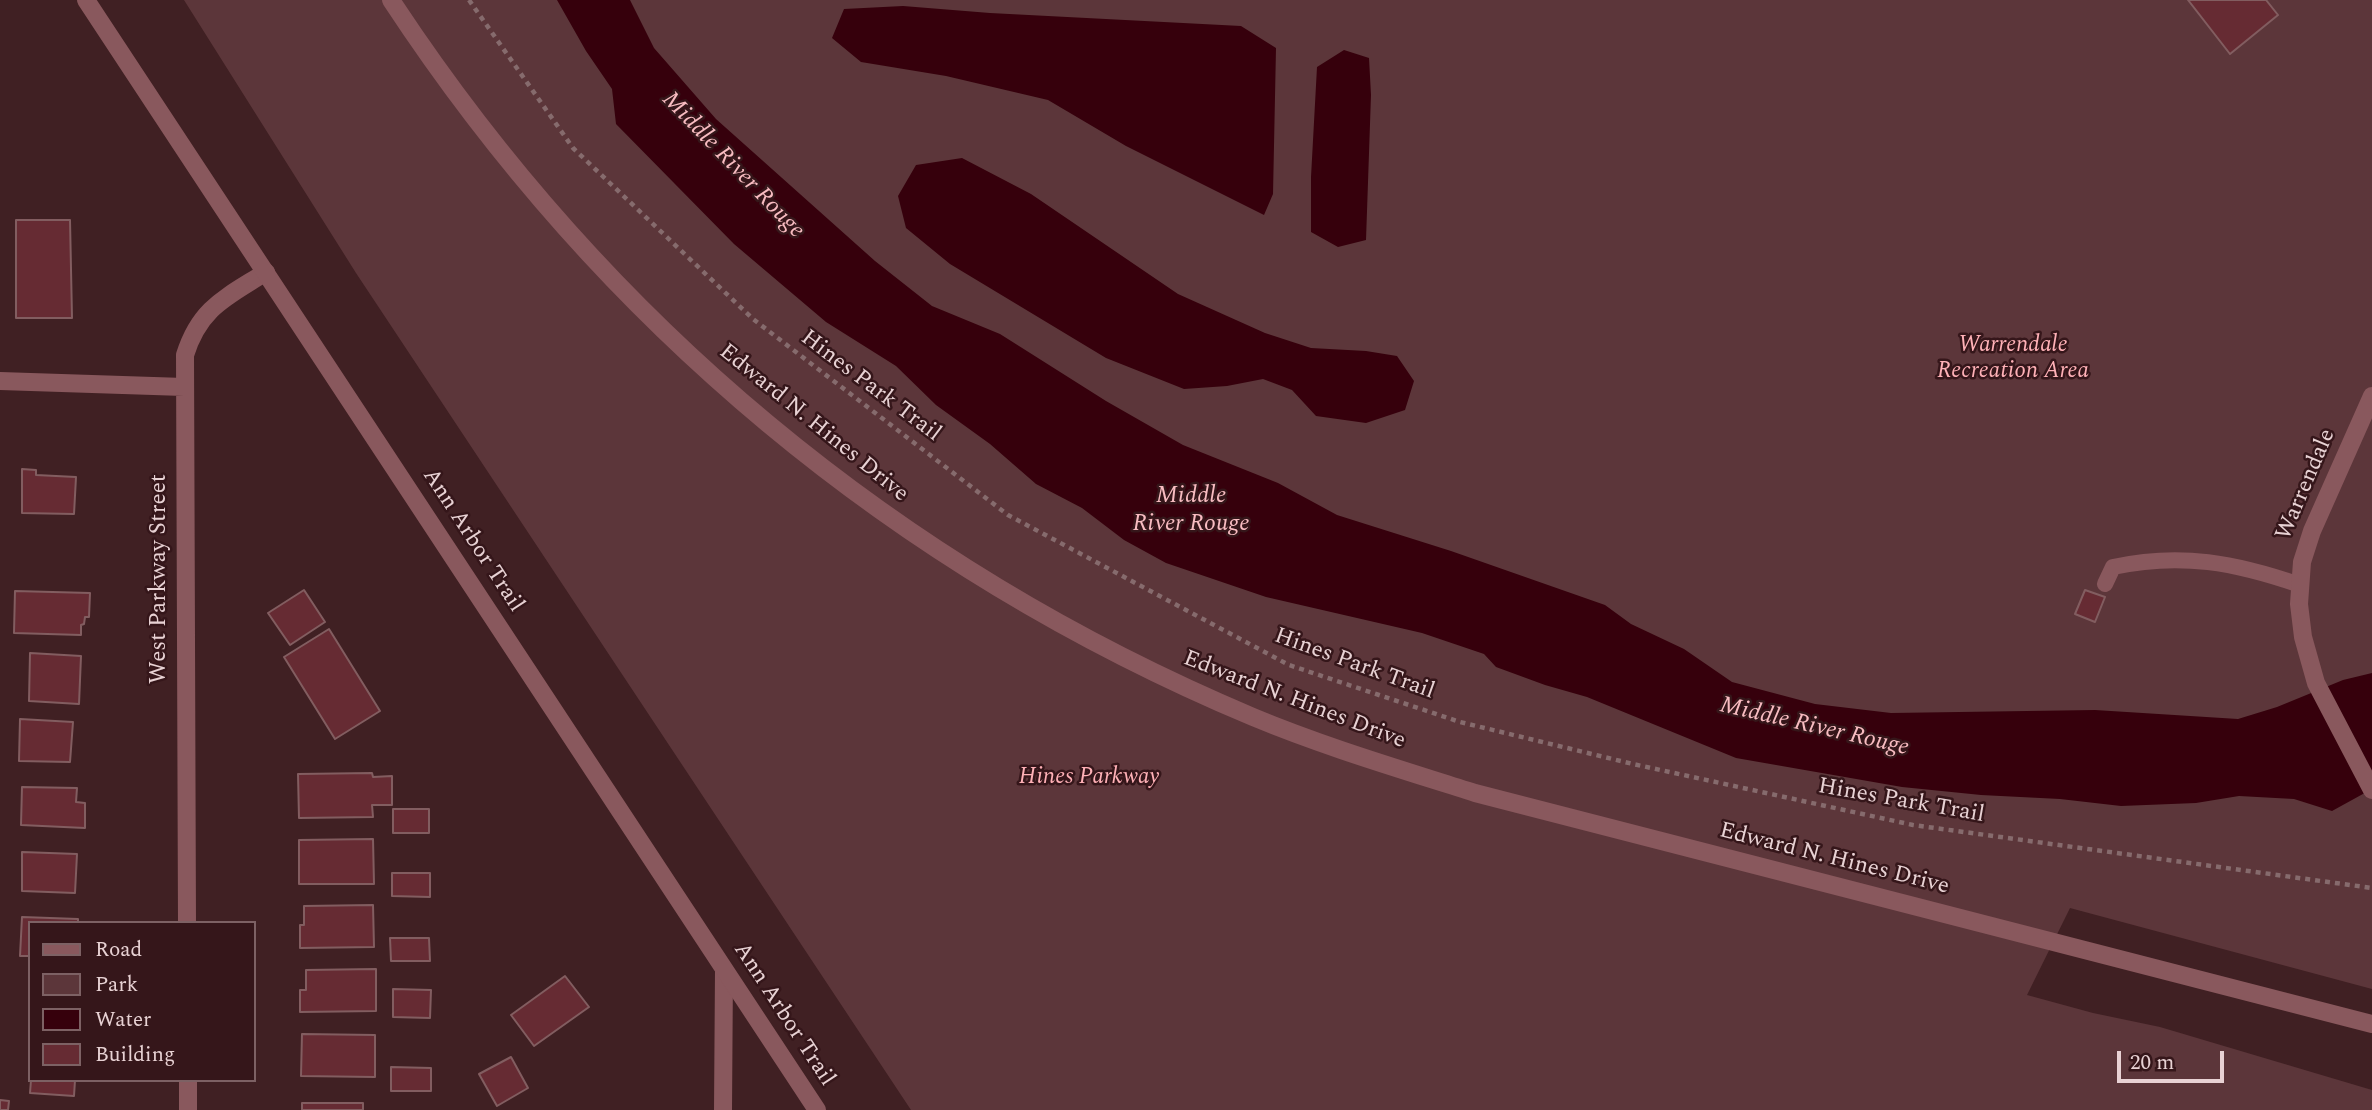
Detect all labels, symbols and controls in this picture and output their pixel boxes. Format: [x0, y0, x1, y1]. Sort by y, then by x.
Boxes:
water label: Middle River Rouge [654, 86, 810, 246]
street label: Hines Park Trail [794, 325, 946, 449]
park label: Warrendale Recreation Area [1937, 332, 2089, 386]
street label: Edward N. Hines Drive [713, 339, 913, 509]
street label: Warrendale [2271, 425, 2343, 545]
street label: Ann Arbor Trail [415, 464, 529, 618]
street label: West Parkway Street [146, 474, 174, 684]
water label: Middle River Rouge [1132, 483, 1250, 539]
street label: Hines Park Trail [1270, 623, 1438, 707]
street label: Edward N. Hines Drive [1179, 646, 1409, 756]
water label: Middle River Rouge [1717, 692, 1911, 764]
park label: Hines Parkway [1019, 764, 1159, 792]
street label: Hines Park Trail [1816, 774, 1986, 830]
street label: Edward N. Hines Drive [1716, 818, 1952, 902]
legend [28, 921, 256, 1082]
text: Road [95, 934, 142, 966]
street label: Ann Arbor Trail [726, 938, 840, 1092]
text: Park [95, 969, 138, 1001]
text: Water [95, 1004, 151, 1036]
scale bar [2120, 1036, 2227, 1080]
text: Building [95, 1039, 175, 1071]
text: 20 m [2130, 1047, 2174, 1079]

